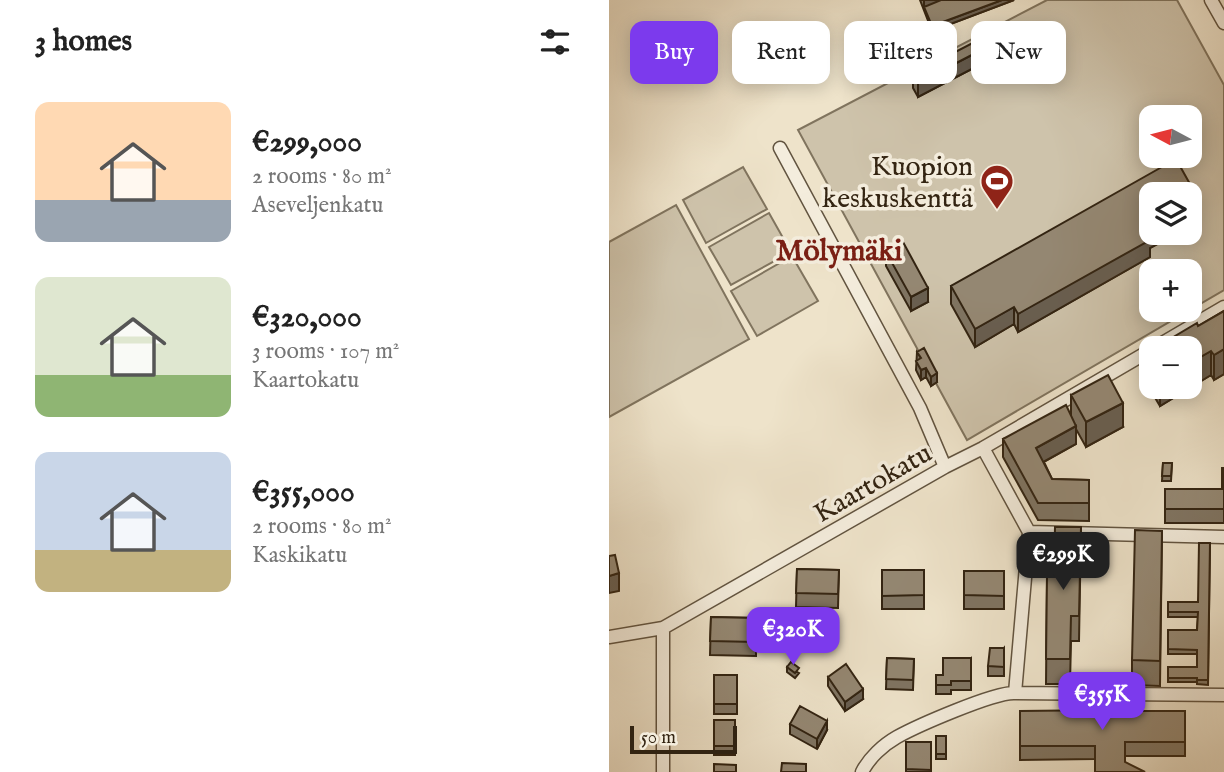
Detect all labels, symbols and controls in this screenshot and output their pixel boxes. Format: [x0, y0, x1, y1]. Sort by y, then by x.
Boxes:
chip: Buy [630, 21, 718, 84]
chip: Rent [732, 21, 830, 84]
chip: Filters [844, 21, 957, 84]
chip: New [971, 21, 1066, 84]
text: 3 homes [35, 23, 132, 61]
icon: filters [536, 23, 574, 61]
north arrow [1139, 105, 1202, 168]
map controls [1139, 105, 1202, 399]
text: €299,000 [252, 124, 362, 162]
icon: home [91, 130, 175, 214]
place label: Kuopion keskuskenttä [822, 150, 974, 217]
text: 2 rooms · 80 m² [252, 162, 392, 191]
sports icon: Kuopion keskuskenttä [978, 162, 1016, 211]
button: layers [1139, 182, 1202, 245]
text: Aseveljenkatu [252, 191, 383, 220]
district label: Mölymäki [776, 233, 902, 271]
button: + [1139, 259, 1202, 322]
text: €320,000 [252, 299, 362, 337]
icon: home [91, 305, 175, 389]
button: − [1139, 336, 1202, 399]
text: 3 rooms · 107 m² [252, 337, 400, 366]
text: Kaartokatu [252, 366, 359, 395]
street label: Kaartokatu [808, 436, 938, 532]
text: €355,000 [252, 474, 355, 512]
icon: home [91, 480, 175, 564]
text: 2 rooms · 80 m² [252, 512, 392, 541]
pin: €299K [1014, 532, 1112, 592]
text: €299K [1033, 540, 1093, 569]
text: Kaskikatu [252, 541, 347, 570]
pin: €320K [744, 608, 842, 667]
text: €320K [763, 615, 823, 644]
pin: €355K [1053, 672, 1151, 732]
text: €355K [1074, 680, 1130, 709]
scale bar [630, 723, 737, 755]
text: 50 m [641, 726, 676, 750]

